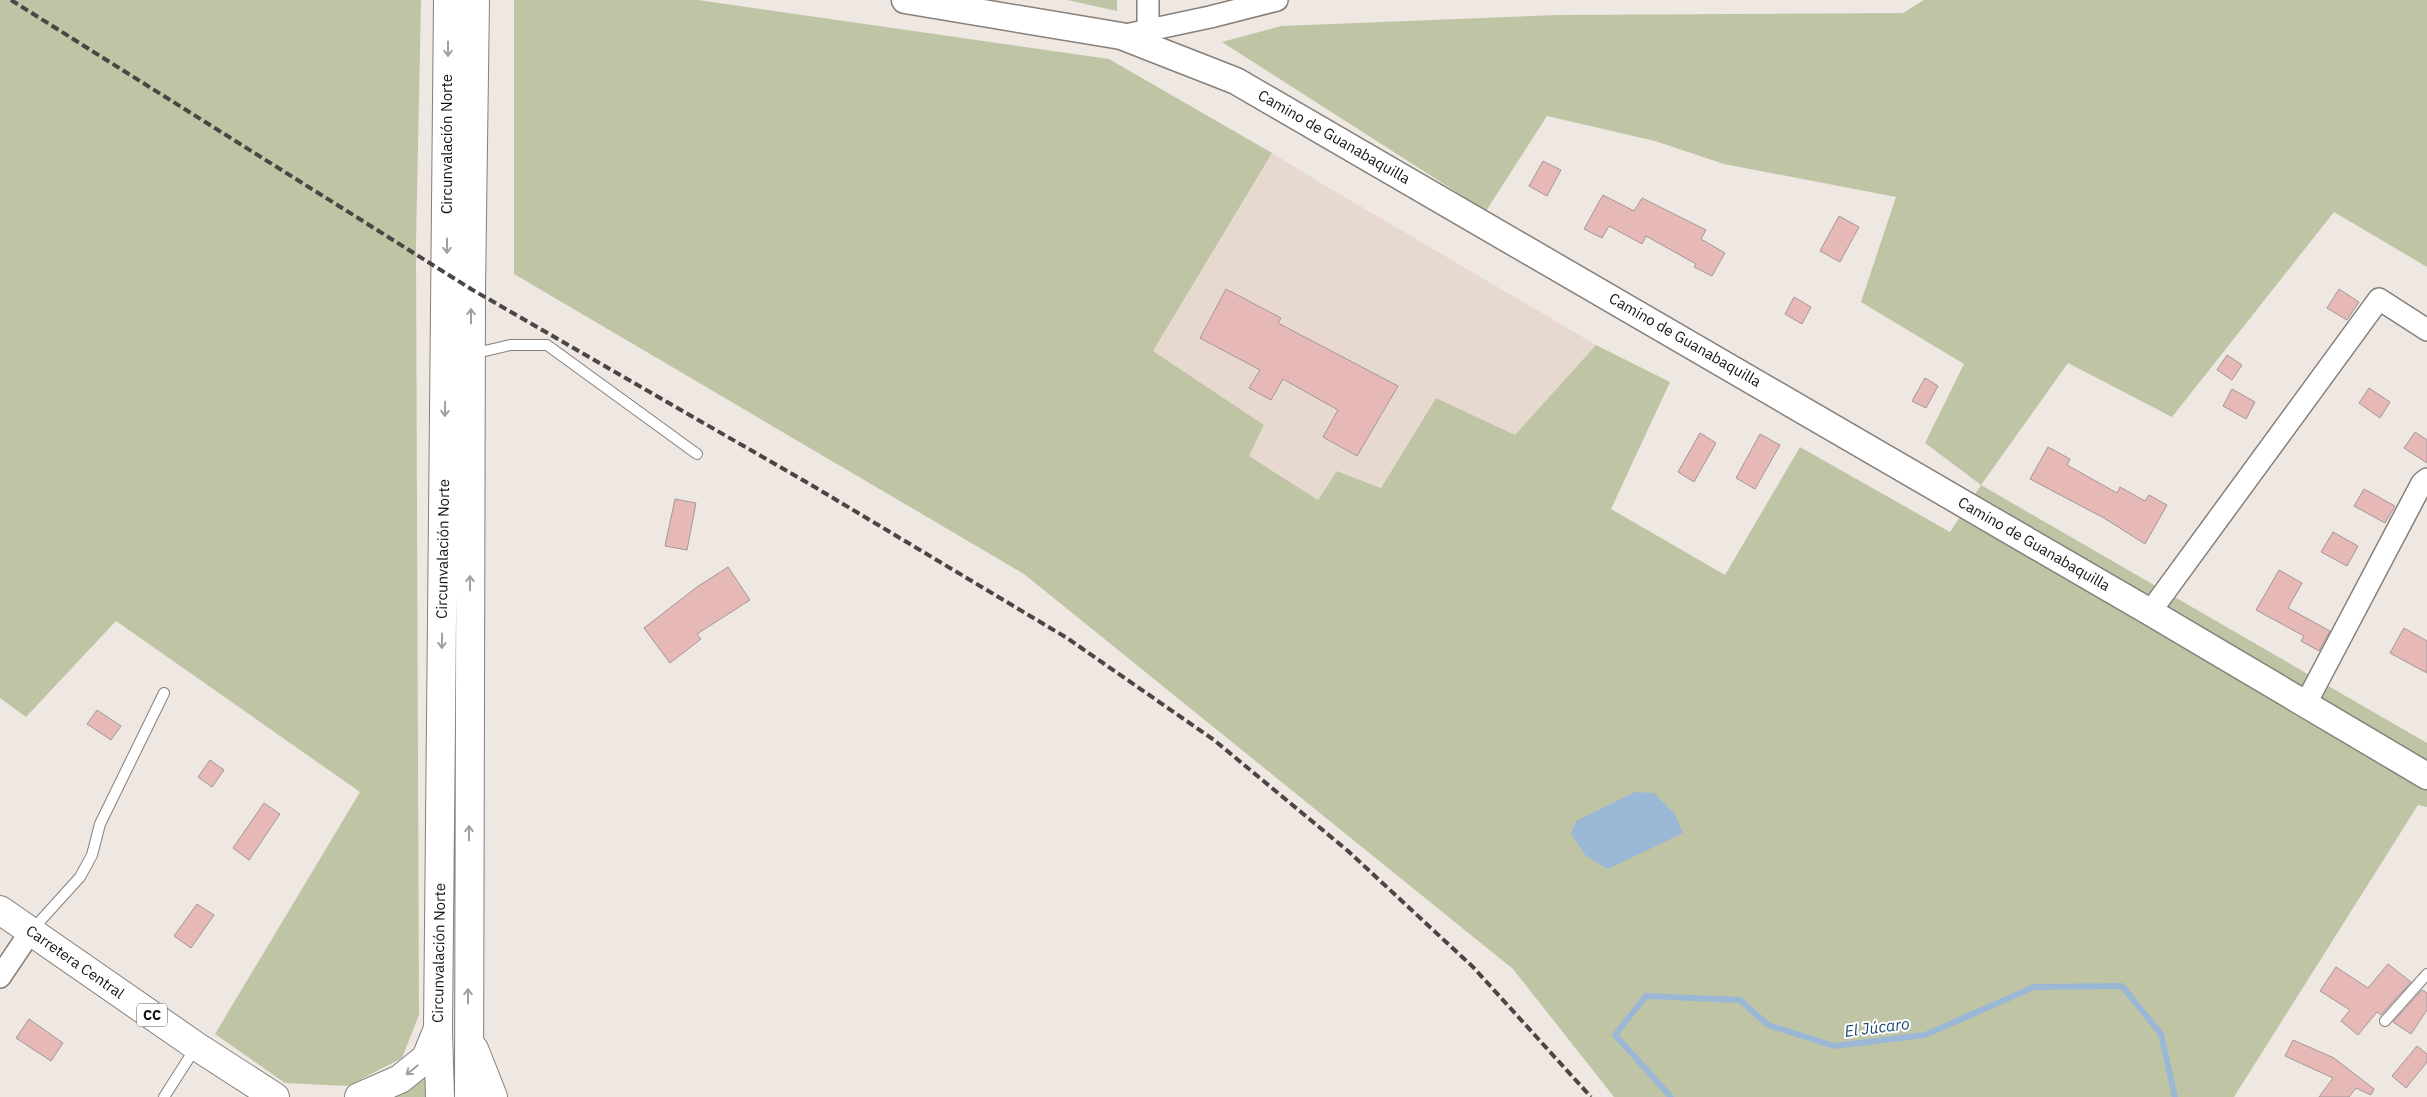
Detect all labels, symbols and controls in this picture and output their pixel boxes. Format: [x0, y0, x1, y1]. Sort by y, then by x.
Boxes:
one-way arrow [443, 40, 453, 56]
street label: Circunvalación Norte [437, 74, 456, 214]
street label: Camino de Guanabaquilla [1255, 85, 1414, 188]
one-way arrow [442, 238, 452, 254]
street label: Camino de Guanabaquilla [1606, 288, 1765, 391]
one-way arrow [466, 308, 476, 324]
one-way arrow [440, 400, 450, 416]
street label: Circunvalación Norte [432, 479, 453, 619]
street label: Camino de Guanabaquilla [1955, 492, 2114, 595]
one-way arrow [465, 576, 475, 592]
one-way arrow [437, 632, 447, 649]
one-way arrow [464, 826, 474, 842]
street label: Circunvalación Norte [428, 883, 449, 1023]
street label: Carretera Central [22, 921, 128, 1003]
one-way arrow [463, 988, 473, 1004]
road number: CC [137, 1004, 167, 1026]
water label: El Júcaro [1843, 1013, 1911, 1041]
one-way arrow [406, 1064, 419, 1075]

